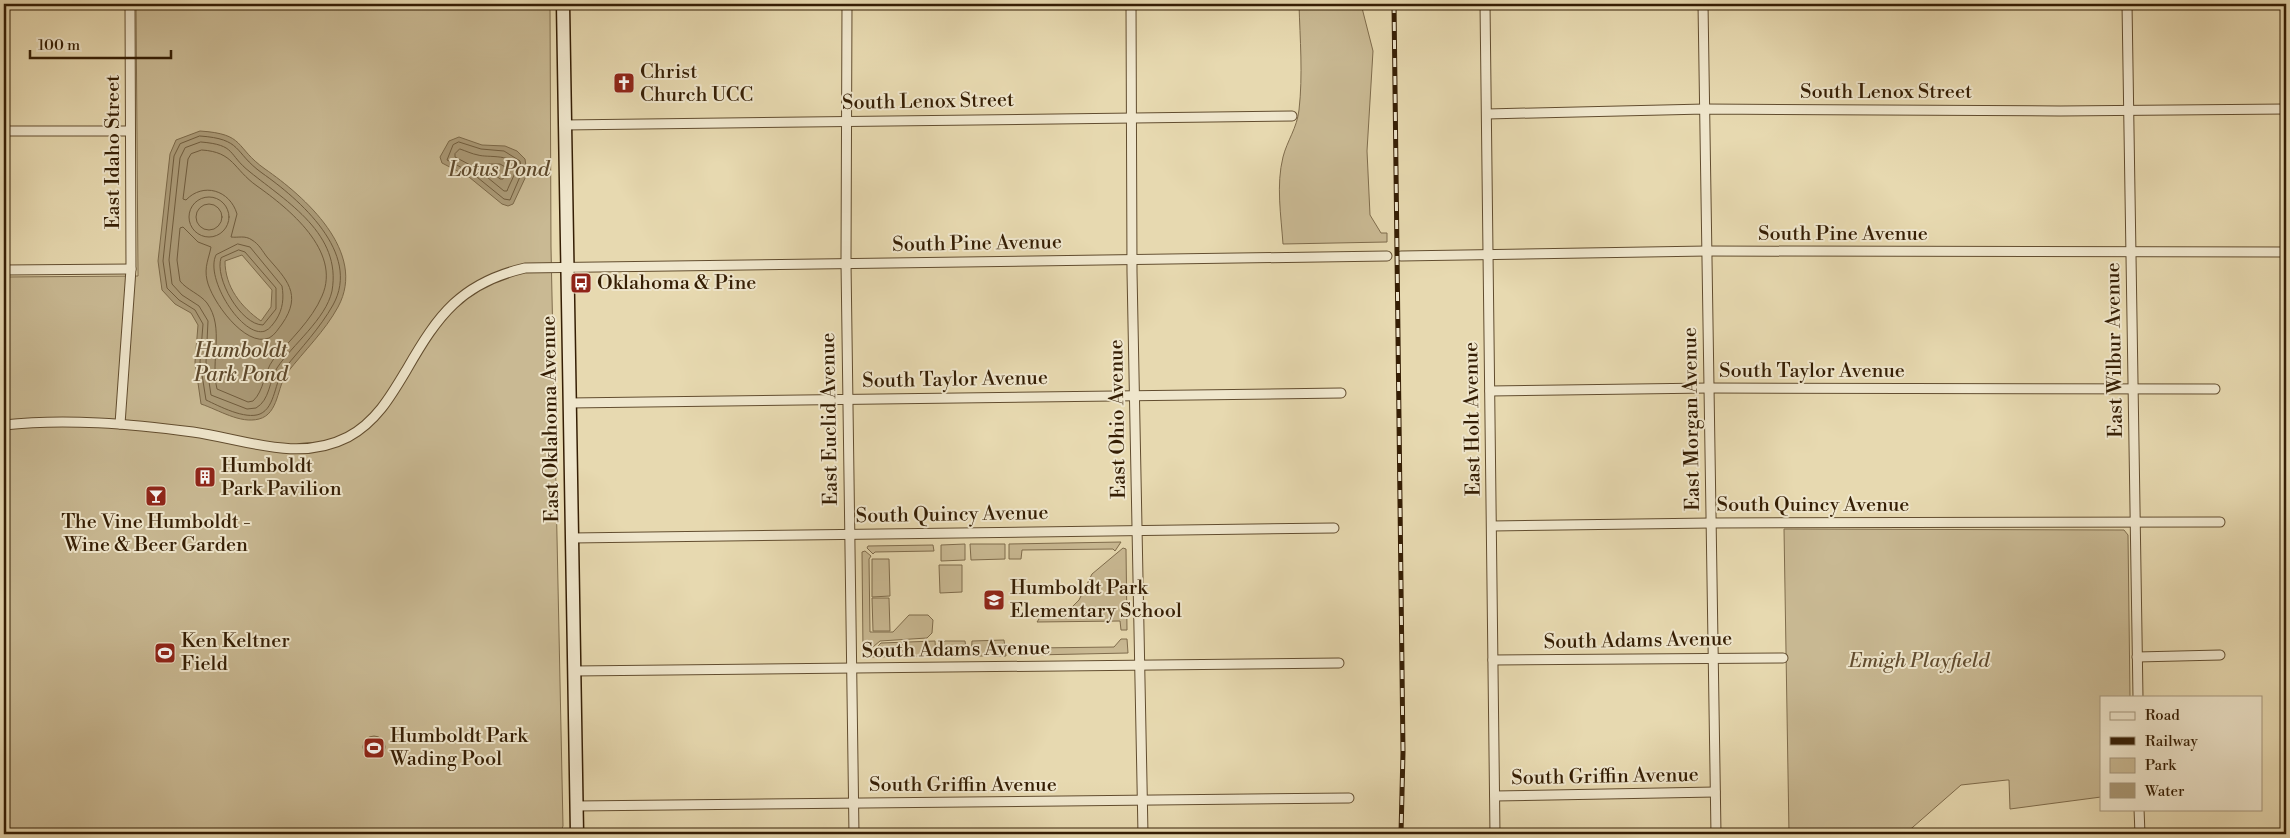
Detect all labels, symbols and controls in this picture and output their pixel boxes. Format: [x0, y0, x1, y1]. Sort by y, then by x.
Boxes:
scale bar [30, 28, 171, 60]
text: 100 m [38, 36, 80, 55]
place label: Christ Church UCC [640, 60, 753, 108]
church icon: Christ Church UCC [612, 71, 636, 95]
street label: East Idaho Street [101, 75, 126, 229]
street label: South Lenox Street [1800, 80, 1972, 105]
street label: South Lenox Street [842, 88, 1014, 116]
water label: Lotus Pond [448, 157, 551, 183]
street label: South Pine Avenue [1758, 222, 1928, 247]
street label: South Pine Avenue [892, 230, 1062, 258]
street label: East Wilbur Avenue [2101, 262, 2129, 438]
bus stop icon: Oklahoma & Pine [569, 271, 593, 295]
place label: Oklahoma & Pine [597, 271, 756, 296]
street label: East Oklahoma Avenue [537, 315, 565, 523]
street label: East Morgan Avenue [1678, 327, 1706, 511]
street label: East Euclid Avenue [816, 332, 844, 506]
water label: Humboldt Park Pond [193, 338, 289, 388]
street label: East Ohio Avenue [1104, 339, 1132, 499]
street label: East Holt Avenue [1459, 342, 1487, 496]
street label: South Taylor Avenue [1719, 359, 1905, 384]
street label: South Taylor Avenue [862, 366, 1048, 394]
place label: Humboldt Park Pavilion [221, 454, 342, 502]
building icon: Humboldt Park Pavilion [193, 465, 217, 489]
bar icon: The Vine Humboldt - Wine & Beer Garden [144, 484, 168, 508]
street label: South Quincy Avenue [1717, 493, 1909, 518]
street label: South Quincy Avenue [855, 501, 1049, 529]
place label: The Vine Humboldt - Wine & Beer Garden [61, 510, 251, 558]
place label: Humboldt Park Elementary School [1010, 576, 1182, 624]
school or university icon: Humboldt Park Elementary School [982, 588, 1006, 612]
street label: South Adams Avenue [1543, 627, 1733, 655]
place label: Ken Keltner Field [181, 629, 290, 677]
street label: South Adams Avenue [861, 636, 1051, 664]
sports icon: Ken Keltner Field [153, 641, 177, 665]
park label: Emigh Playfield [1848, 649, 1990, 674]
legend [2100, 696, 2262, 810]
text: Road [2145, 706, 2180, 725]
place label: Humboldt Park Wading Pool [389, 724, 529, 772]
text: Railway [2145, 732, 2199, 751]
sports icon: Humboldt Park Wading Pool [362, 736, 386, 760]
text: Park [2145, 756, 2177, 775]
street label: South Griffin Avenue [1511, 763, 1699, 791]
street label: South Griffin Avenue [869, 773, 1057, 798]
text: Water [2144, 782, 2185, 801]

